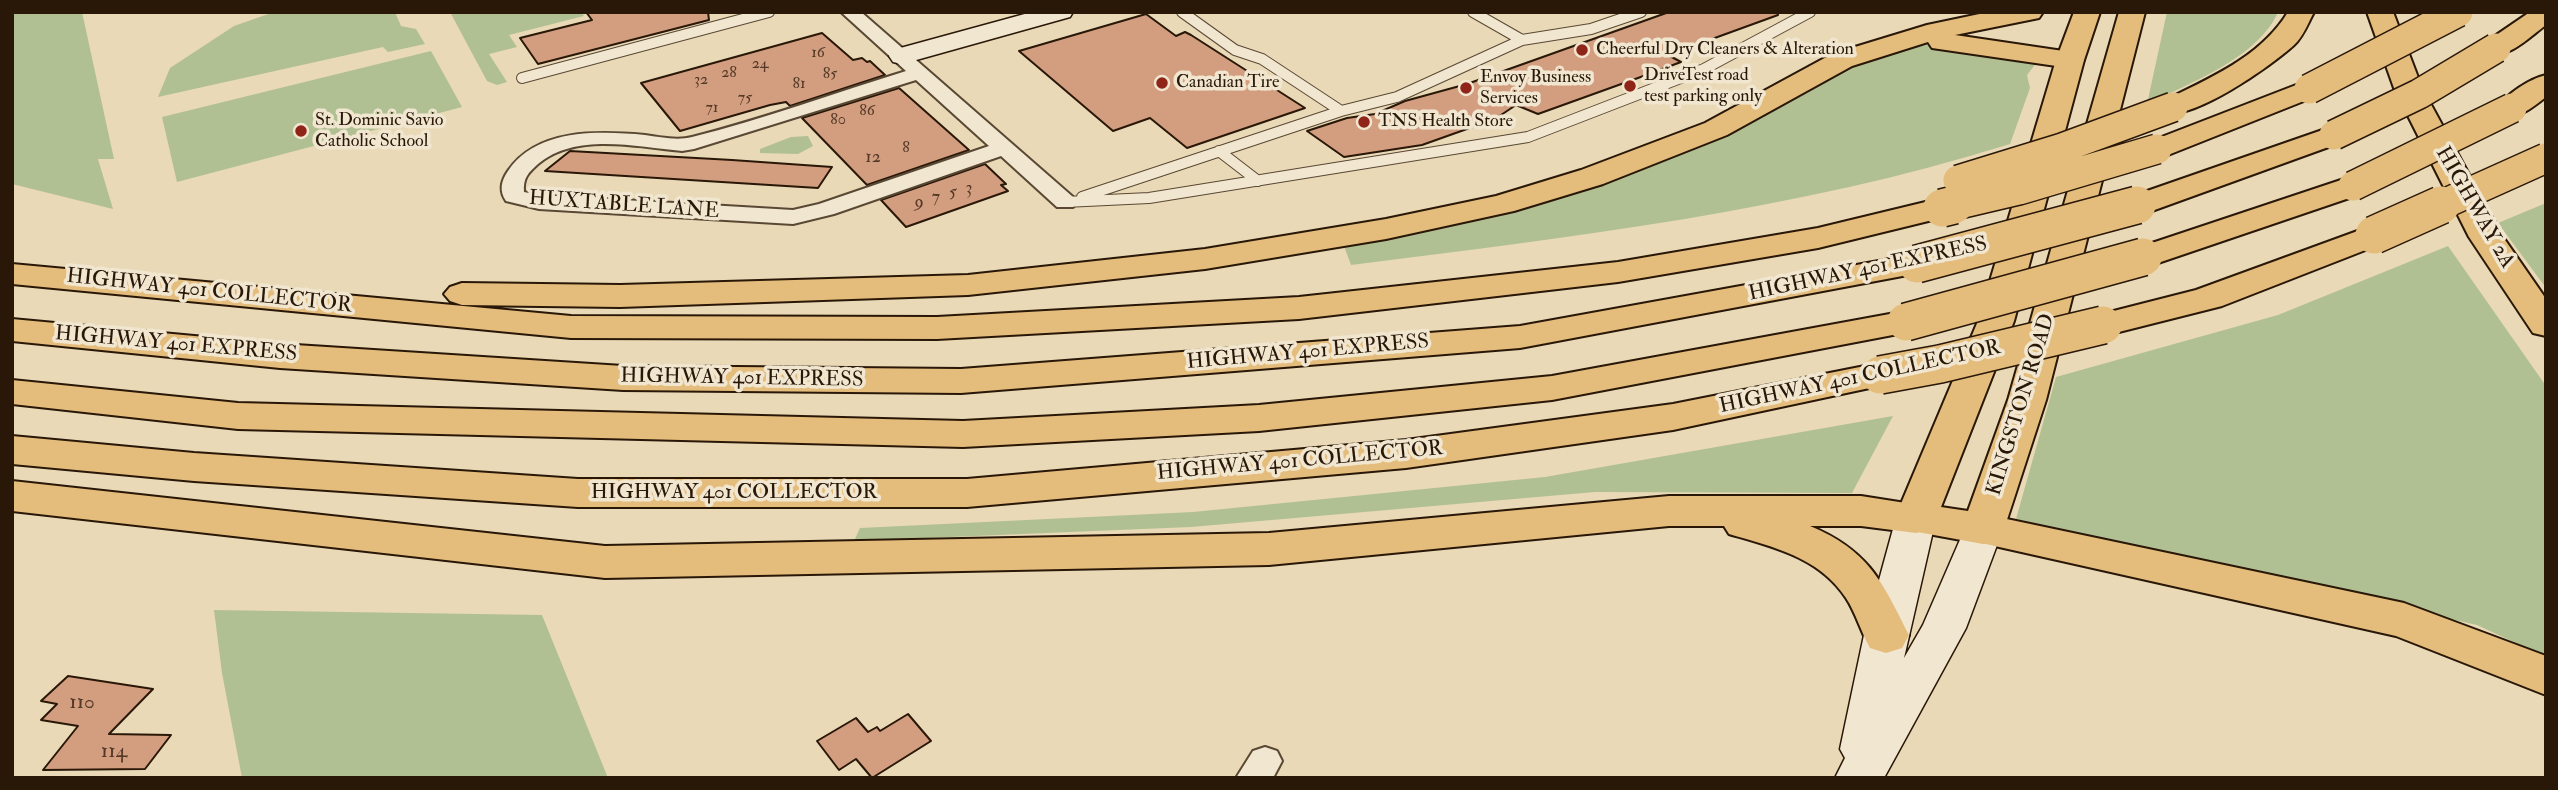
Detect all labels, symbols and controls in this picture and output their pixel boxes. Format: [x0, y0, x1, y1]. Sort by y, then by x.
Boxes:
place label: Cheerful Dry Cleaners & Alteration [1596, 39, 1854, 61]
marker: Cheerful Dry Cleaners & Alteration [1574, 42, 1590, 58]
house number: 16 [811, 44, 825, 64]
house number: 24 [752, 55, 768, 75]
house number: 28 [721, 64, 737, 84]
house number: 85 [823, 65, 837, 85]
place label: DriveTest road test parking only [1644, 65, 1762, 108]
place label: Envoy Business Services [1480, 67, 1591, 110]
house number: 32 [694, 71, 708, 91]
place label: Canadian Tire [1176, 72, 1279, 94]
house number: 81 [792, 75, 806, 95]
marker: Canadian Tire [1154, 75, 1170, 91]
marker: DriveTest road test parking only [1622, 78, 1638, 94]
marker: Envoy Business Services [1458, 80, 1474, 96]
house number: 75 [738, 89, 752, 109]
house number: 71 [705, 99, 719, 119]
house number: 86 [859, 102, 875, 122]
place label: St. Dominic Savio Catholic School [315, 110, 443, 152]
house number: 80 [830, 111, 846, 131]
place label: TNS Health Store [1378, 111, 1513, 133]
marker: TNS Health Store [1356, 114, 1372, 130]
marker: St. Dominic Savio Catholic School [293, 123, 309, 139]
house number: 8 [902, 139, 910, 159]
street label: HIGHWAY 2A [2429, 143, 2519, 273]
house number: 12 [865, 147, 881, 169]
house number: 3 [966, 178, 972, 200]
house number: 5 [949, 182, 957, 204]
street label: HUXTABLE LANE [528, 187, 720, 225]
house number: 7 [932, 187, 940, 209]
house number: 9 [914, 192, 924, 214]
street label: HIGHWAY 401 EXPRESS [1746, 232, 1990, 308]
street label: HIGHWAY 401 COLLECTOR [65, 264, 353, 320]
street label: KINGSTON ROAD [1982, 311, 2062, 499]
street label: HIGHWAY 401 EXPRESS [54, 322, 298, 368]
street label: HIGHWAY 401 EXPRESS [1186, 330, 1430, 376]
street label: HIGHWAY 401 COLLECTOR [1717, 336, 2003, 420]
street label: HIGHWAY 401 EXPRESS [620, 364, 864, 394]
street label: HIGHWAY 401 COLLECTOR [1156, 437, 1444, 487]
street label: HIGHWAY 401 COLLECTOR [591, 480, 877, 506]
house number: 110 [69, 690, 95, 716]
house number: 114 [101, 739, 127, 765]

